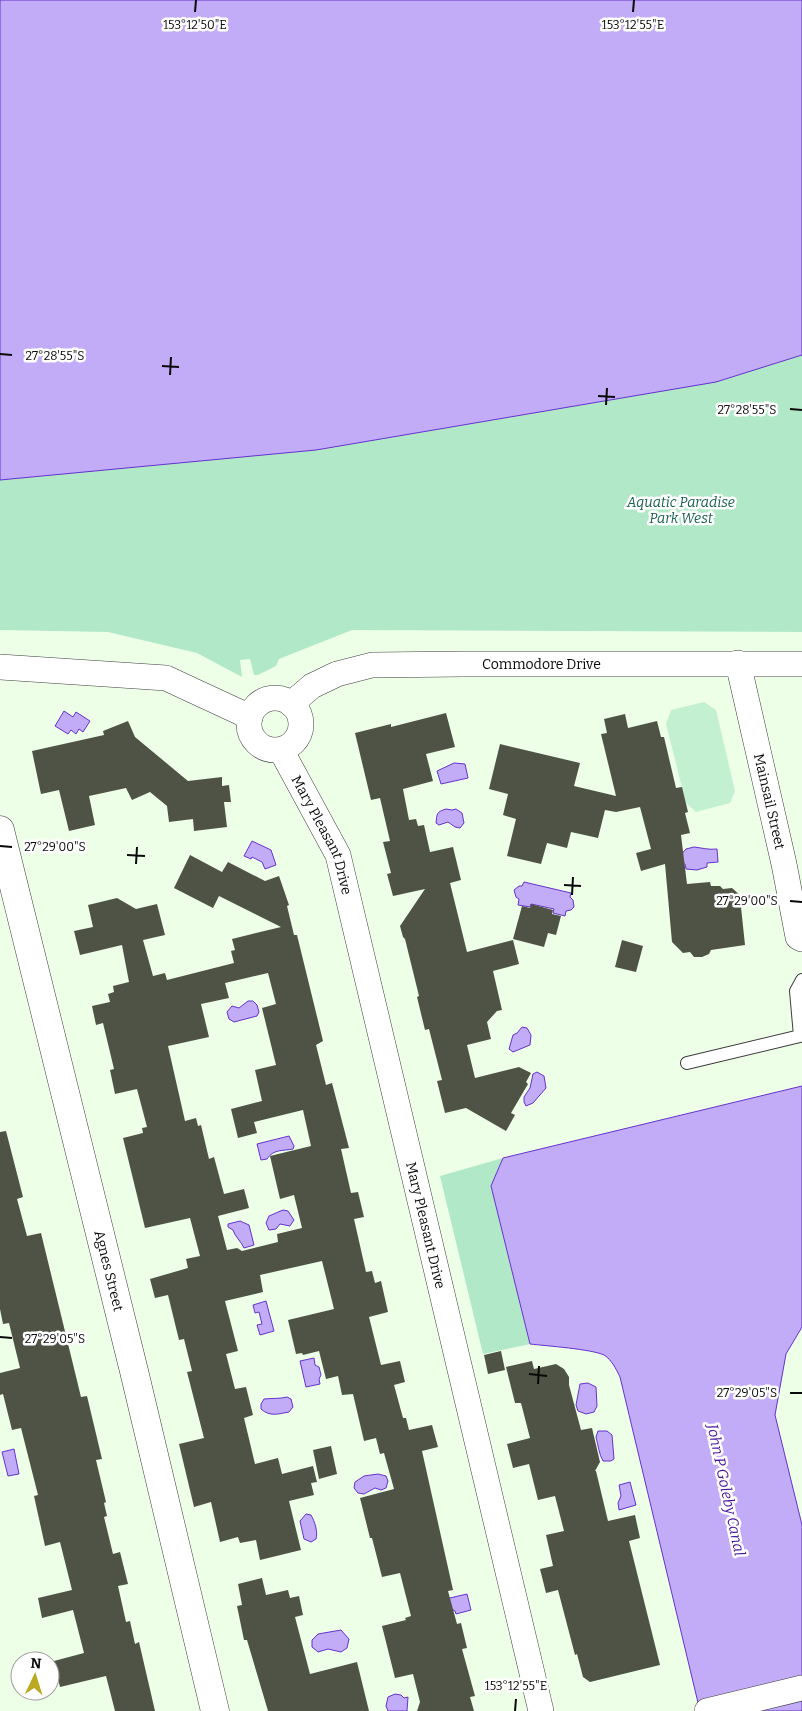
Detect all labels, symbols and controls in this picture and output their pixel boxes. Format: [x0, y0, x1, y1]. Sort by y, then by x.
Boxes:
text: 153°12'50"E [163, 18, 227, 32]
text: 153°12'55"E [602, 18, 664, 32]
text: 27°28'55"S [26, 349, 84, 363]
text: 27°28'55"S [718, 403, 776, 417]
park label: Aquatic Paradise Park West [626, 494, 735, 527]
street label: Commodore Drive [482, 656, 601, 673]
street label: Mainsail Street [750, 752, 788, 851]
street label: Mary Pleasant Drive [287, 773, 355, 896]
text: 27°29'00"S [24, 840, 86, 854]
text: 27°29'00"S [716, 894, 778, 908]
street label: Mary Pleasant Drive [402, 1160, 449, 1290]
street label: Agnes Street [90, 1229, 127, 1313]
text: 27°29'05"S [25, 1332, 85, 1346]
text: 27°29'05"S [717, 1386, 777, 1400]
water label: John P Goleby Canal [703, 1420, 749, 1558]
north arrow [10, 1651, 60, 1701]
text: N [30, 1655, 42, 1672]
text: 153°12'55"E [485, 1679, 547, 1693]

